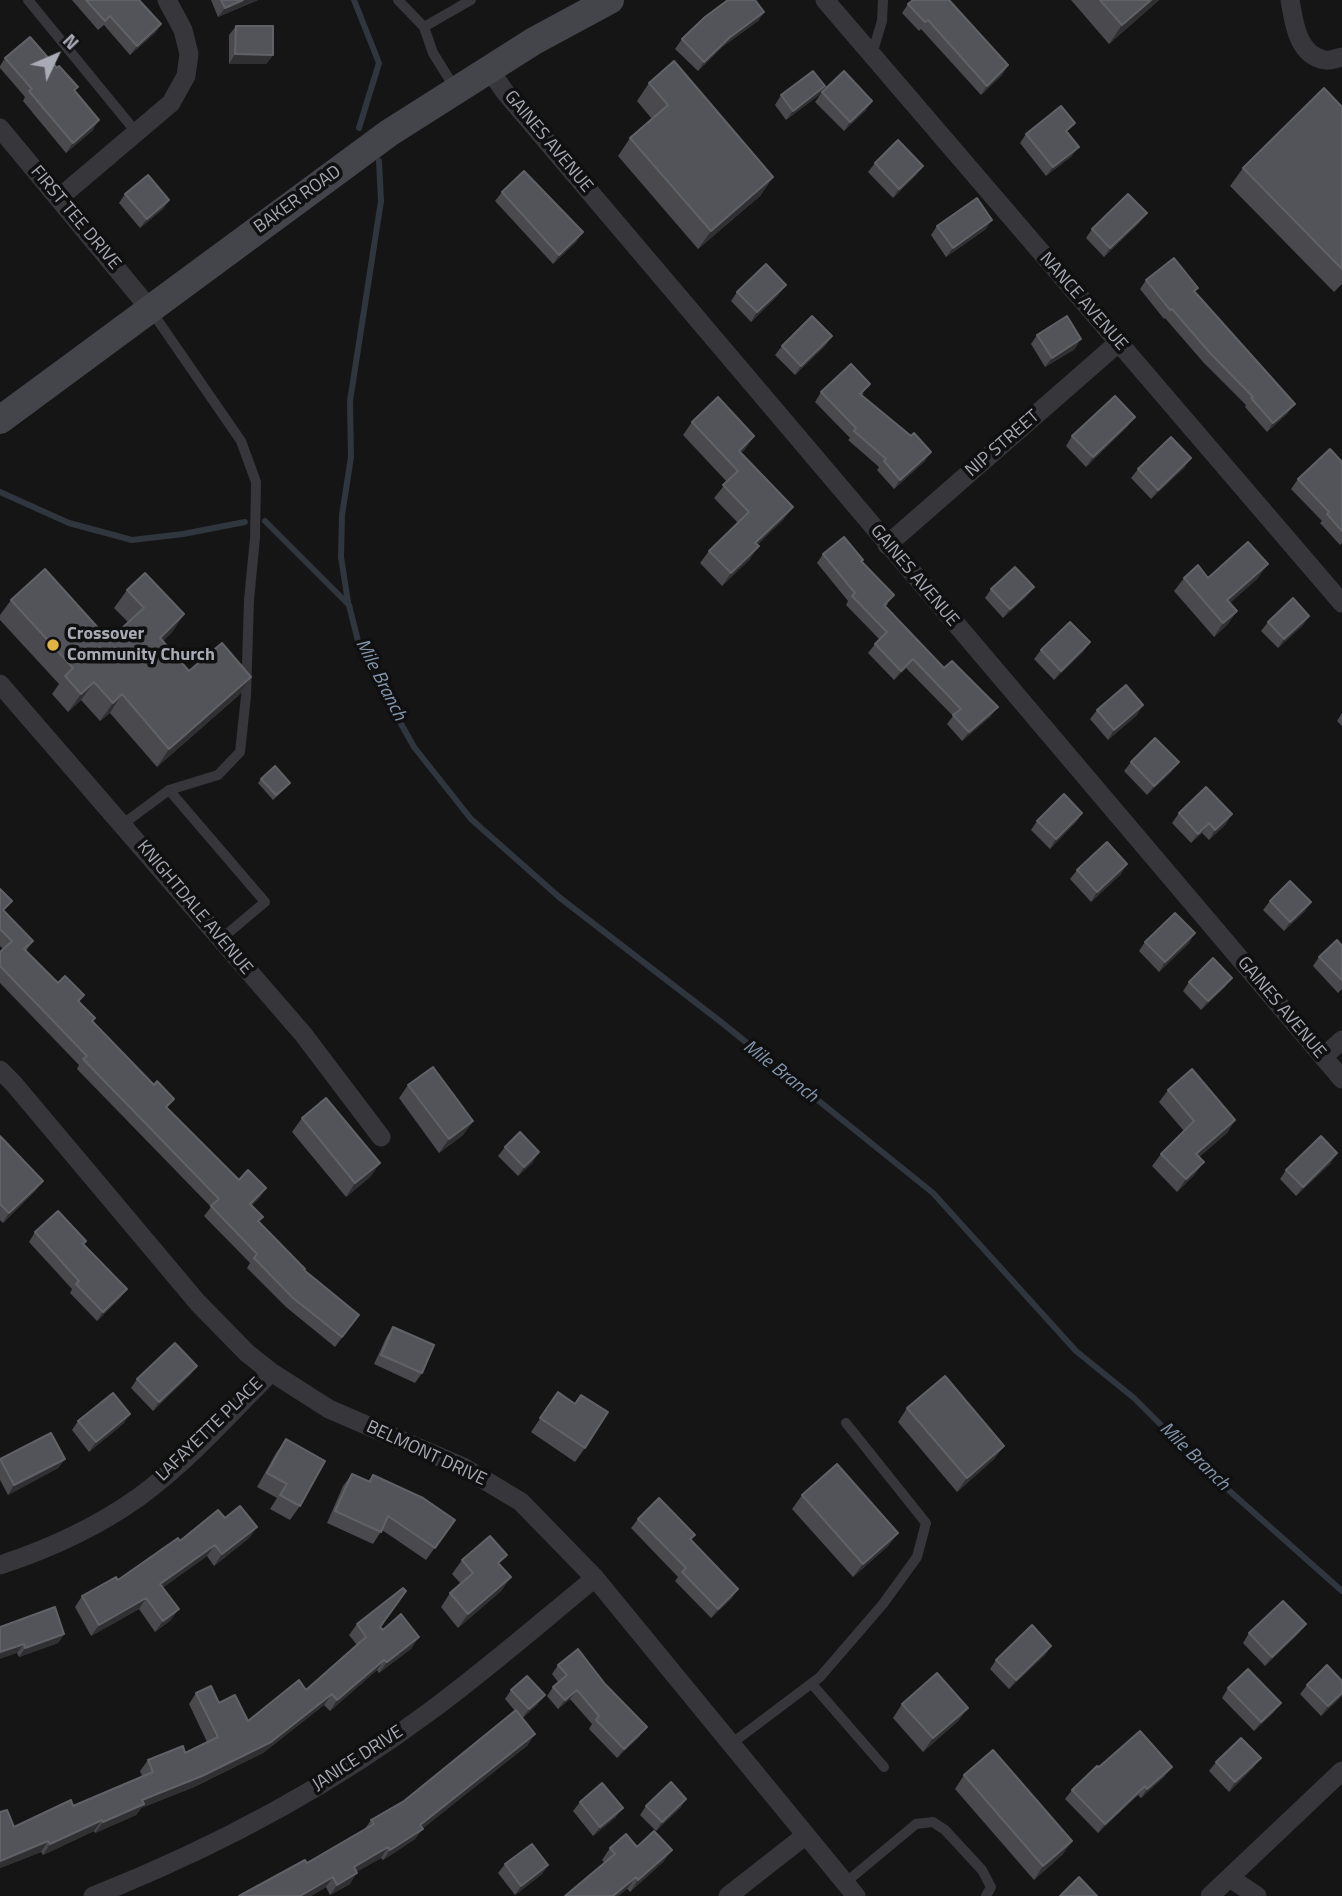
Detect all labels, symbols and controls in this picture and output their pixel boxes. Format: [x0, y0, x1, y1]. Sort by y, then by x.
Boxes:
north arrow [21, 21, 91, 91]
text: N [56, 26, 86, 56]
street label: GAINES AVENUE [499, 87, 597, 197]
street label: BAKER ROAD [250, 161, 346, 239]
street label: FIRST TEE DRIVE [25, 162, 125, 274]
street label: NANCE AVENUE [1034, 248, 1132, 356]
street label: NIP STREET [962, 406, 1044, 482]
street label: GAINES AVENUE [865, 521, 963, 631]
place label: Crossover Community Church [67, 624, 215, 666]
water label: Mile Branch [350, 635, 410, 725]
marker: Crossover Community Church [45, 637, 61, 653]
street label: KNIGHTDALE AVENUE [132, 837, 256, 979]
street label: GAINES AVENUE [1232, 953, 1330, 1063]
water label: Mile Branch [738, 1036, 822, 1108]
street label: LAFAYETTE PLACE [152, 1374, 268, 1486]
street label: BELMONT DRIVE [363, 1417, 489, 1491]
water label: Mile Branch [1154, 1418, 1234, 1496]
street label: JANICE DRIVE [309, 1722, 407, 1796]

